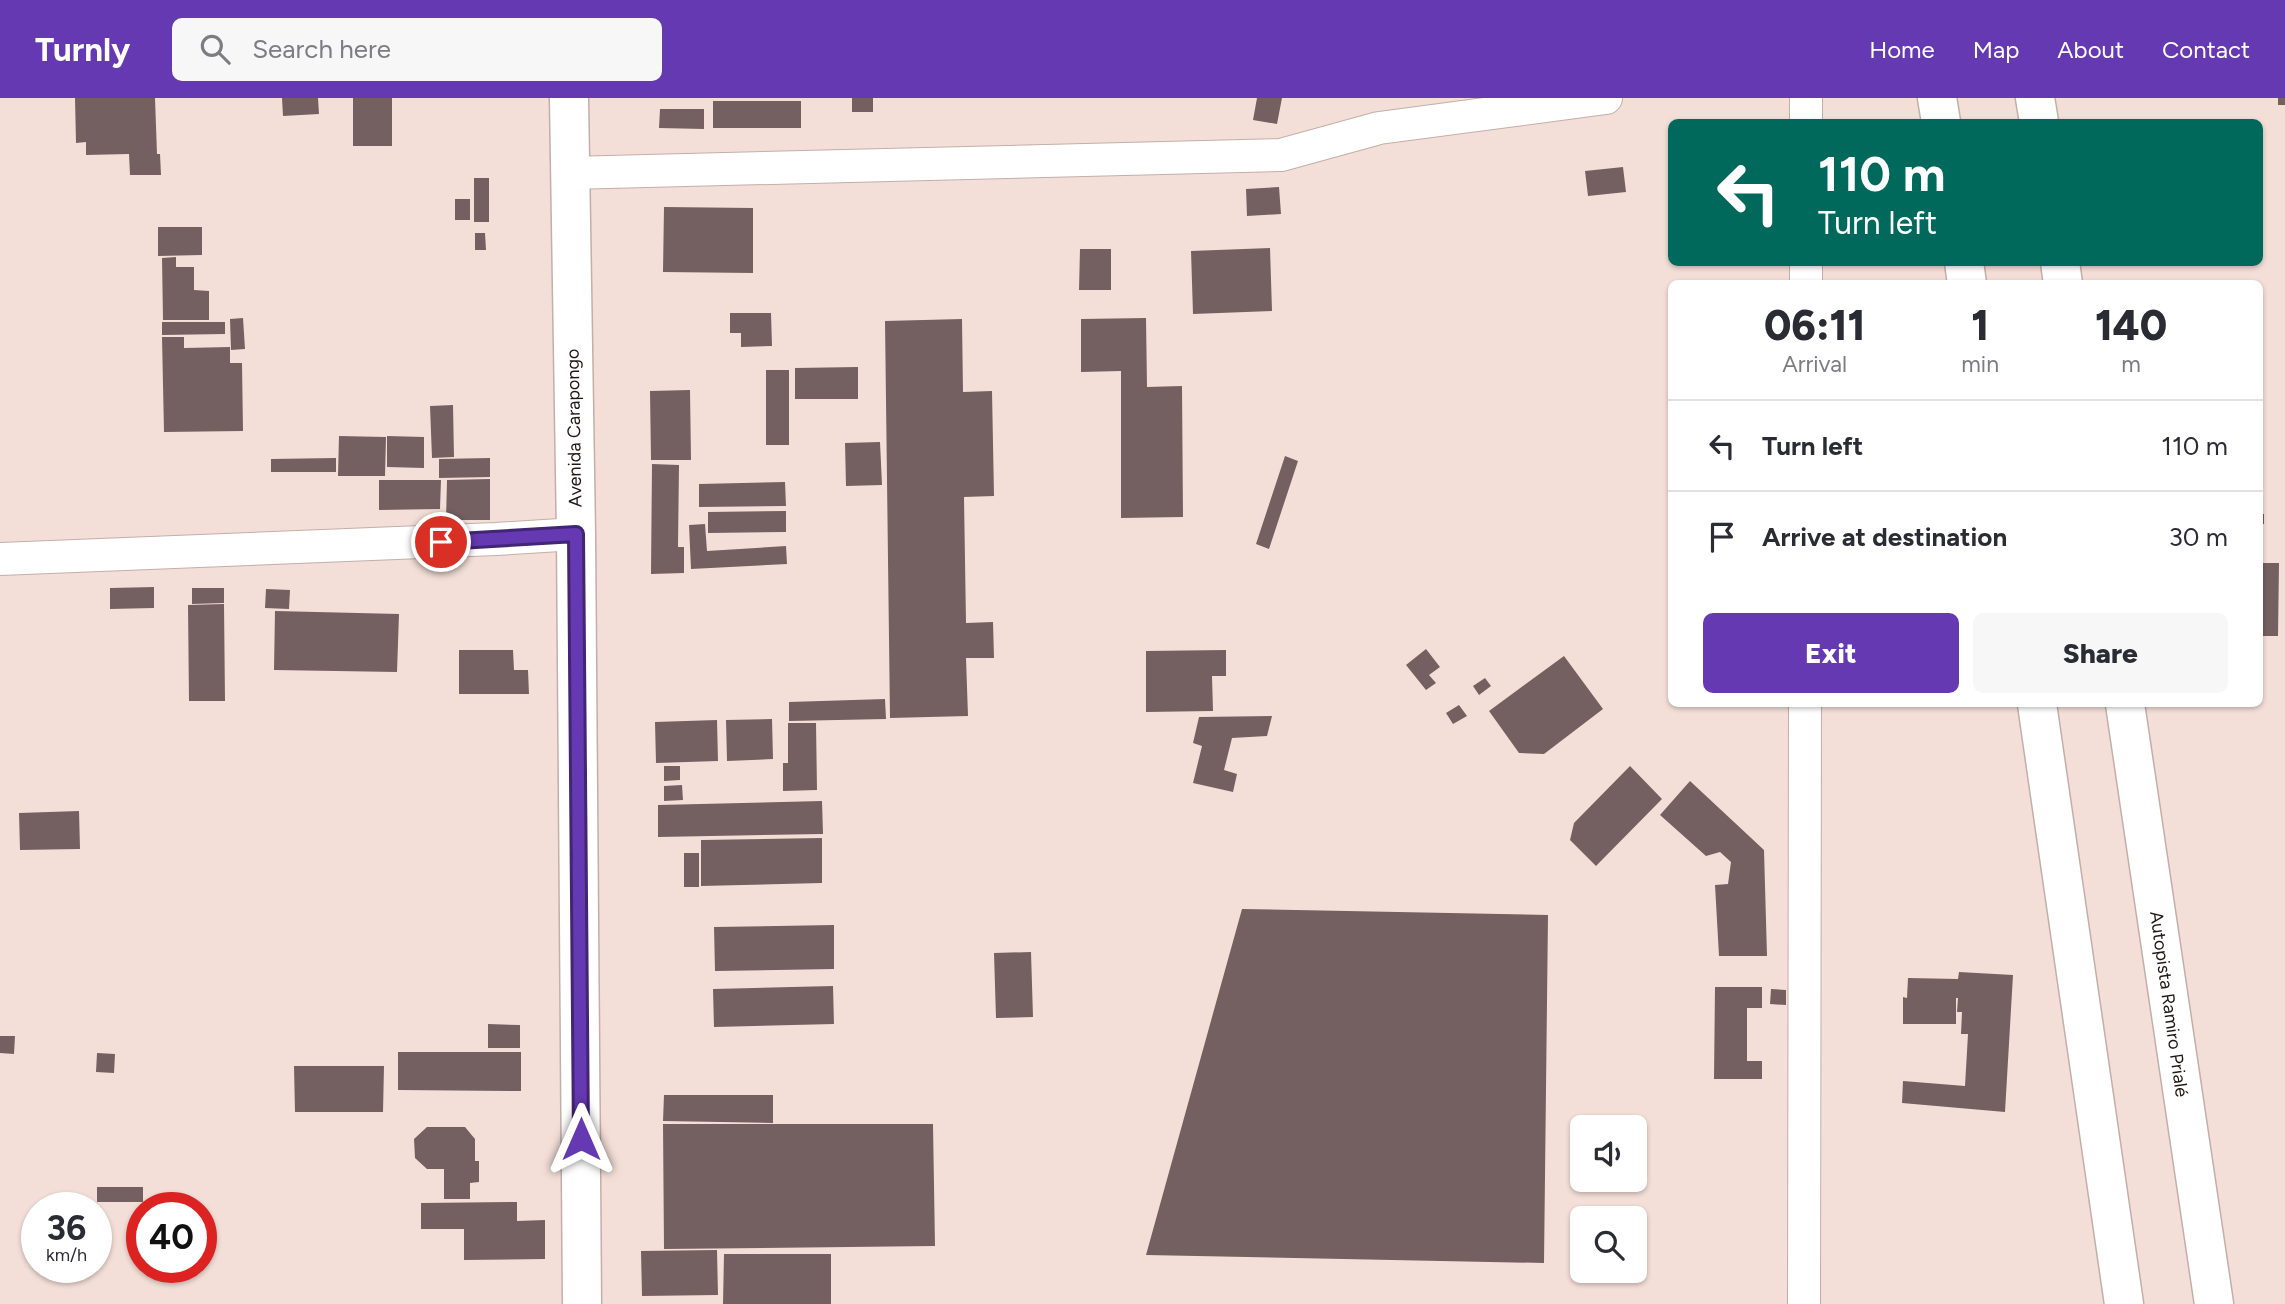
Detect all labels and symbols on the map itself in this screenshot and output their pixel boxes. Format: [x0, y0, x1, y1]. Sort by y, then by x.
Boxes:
street label: Avenida Carapongo [562, 348, 586, 508]
pin [411, 512, 471, 572]
street label: Autopista Ramiro Prialé [2145, 910, 2193, 1099]
position arrow [544, 1102, 618, 1176]
speed limit sign: 40 [126, 1192, 217, 1283]

